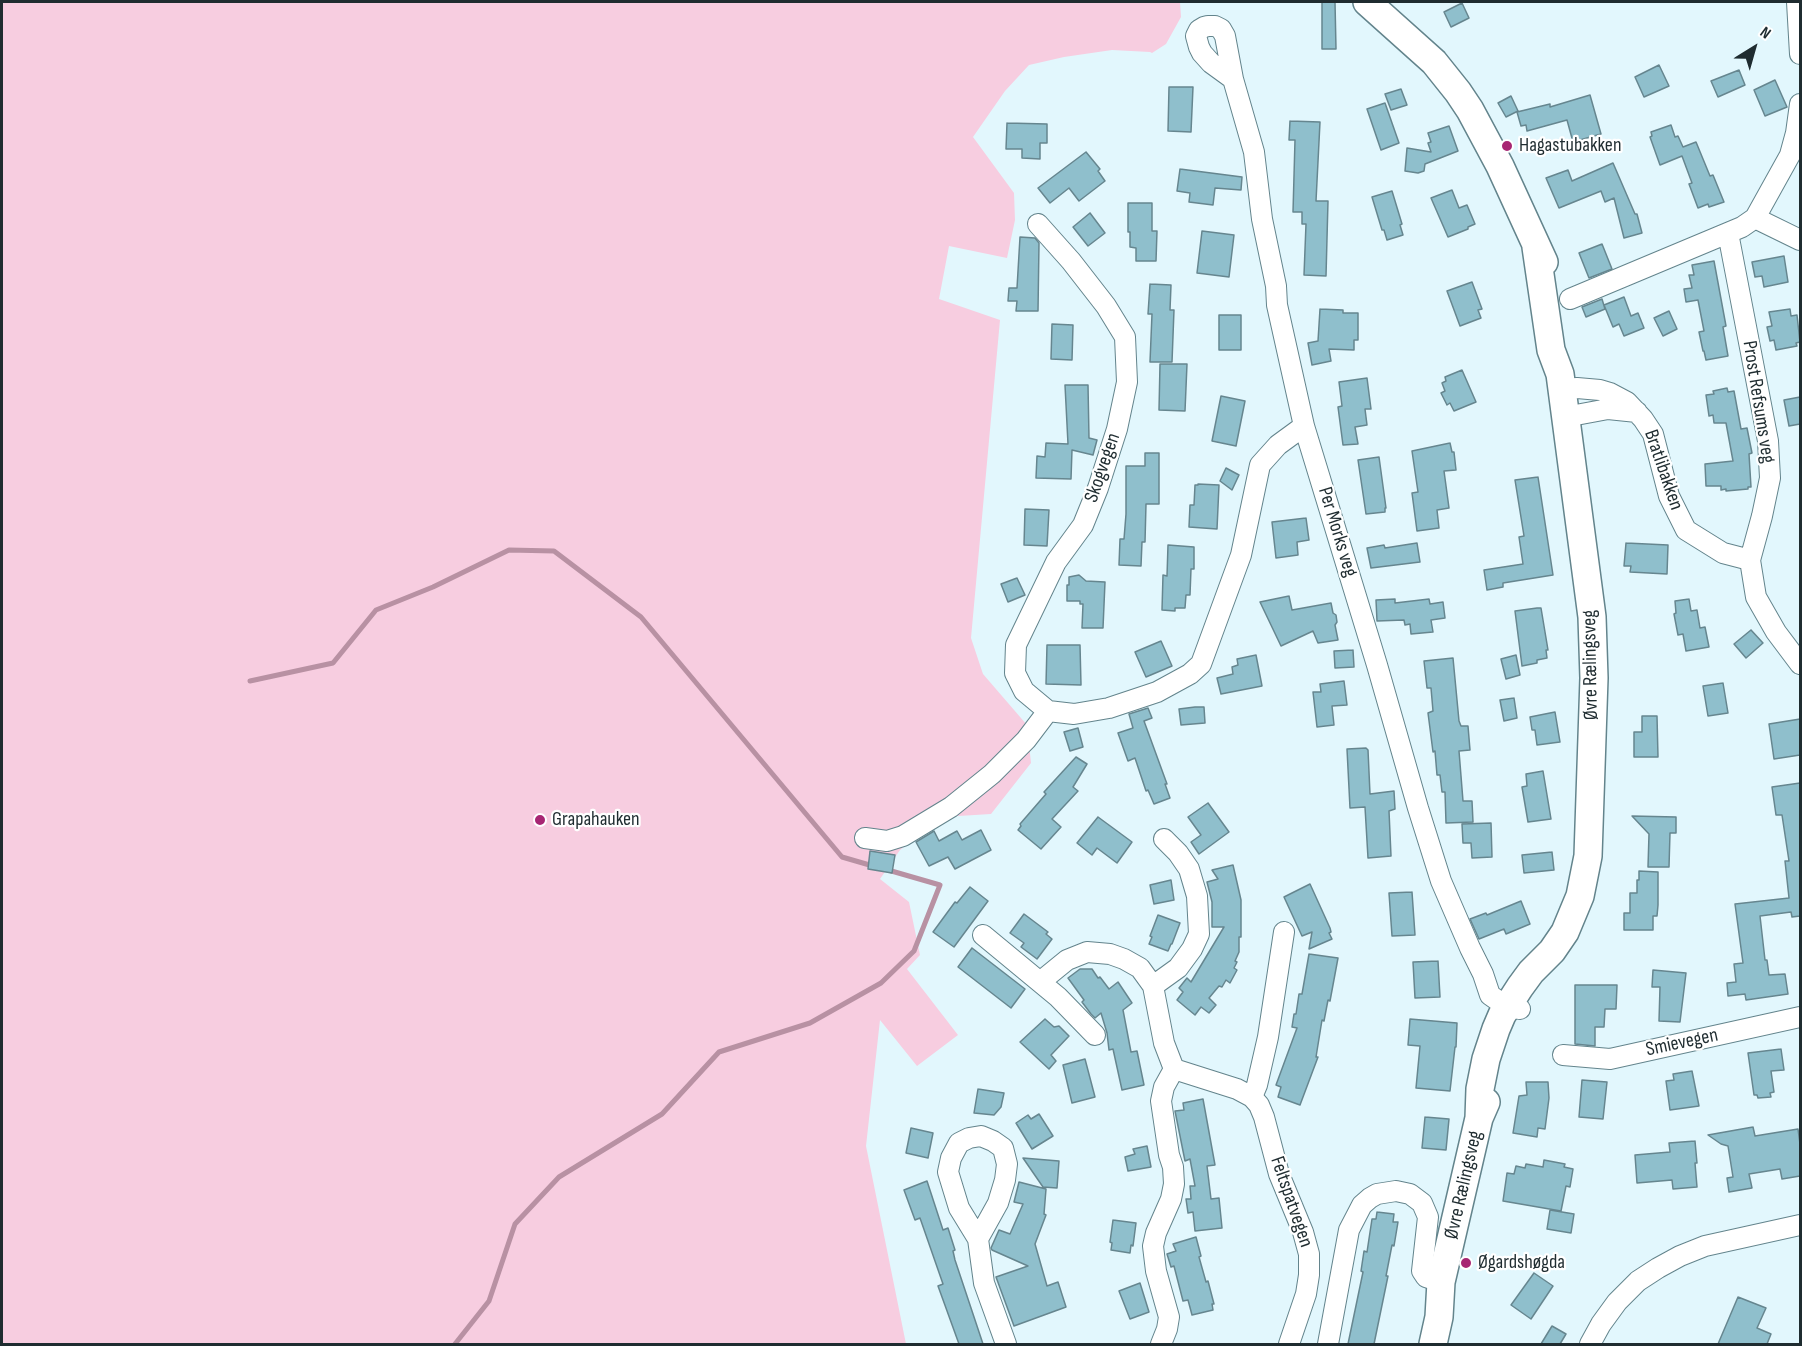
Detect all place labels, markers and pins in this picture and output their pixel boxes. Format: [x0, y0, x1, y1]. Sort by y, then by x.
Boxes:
place label: Hagastubakken [1519, 134, 1621, 158]
marker: Hagastubakken [1500, 139, 1514, 153]
place label: Grapahauken [552, 808, 640, 832]
marker: Grapahauken [533, 813, 547, 827]
place label: Øgardshøgda [1478, 1251, 1565, 1275]
marker: Øgardshøgda [1459, 1256, 1473, 1270]

